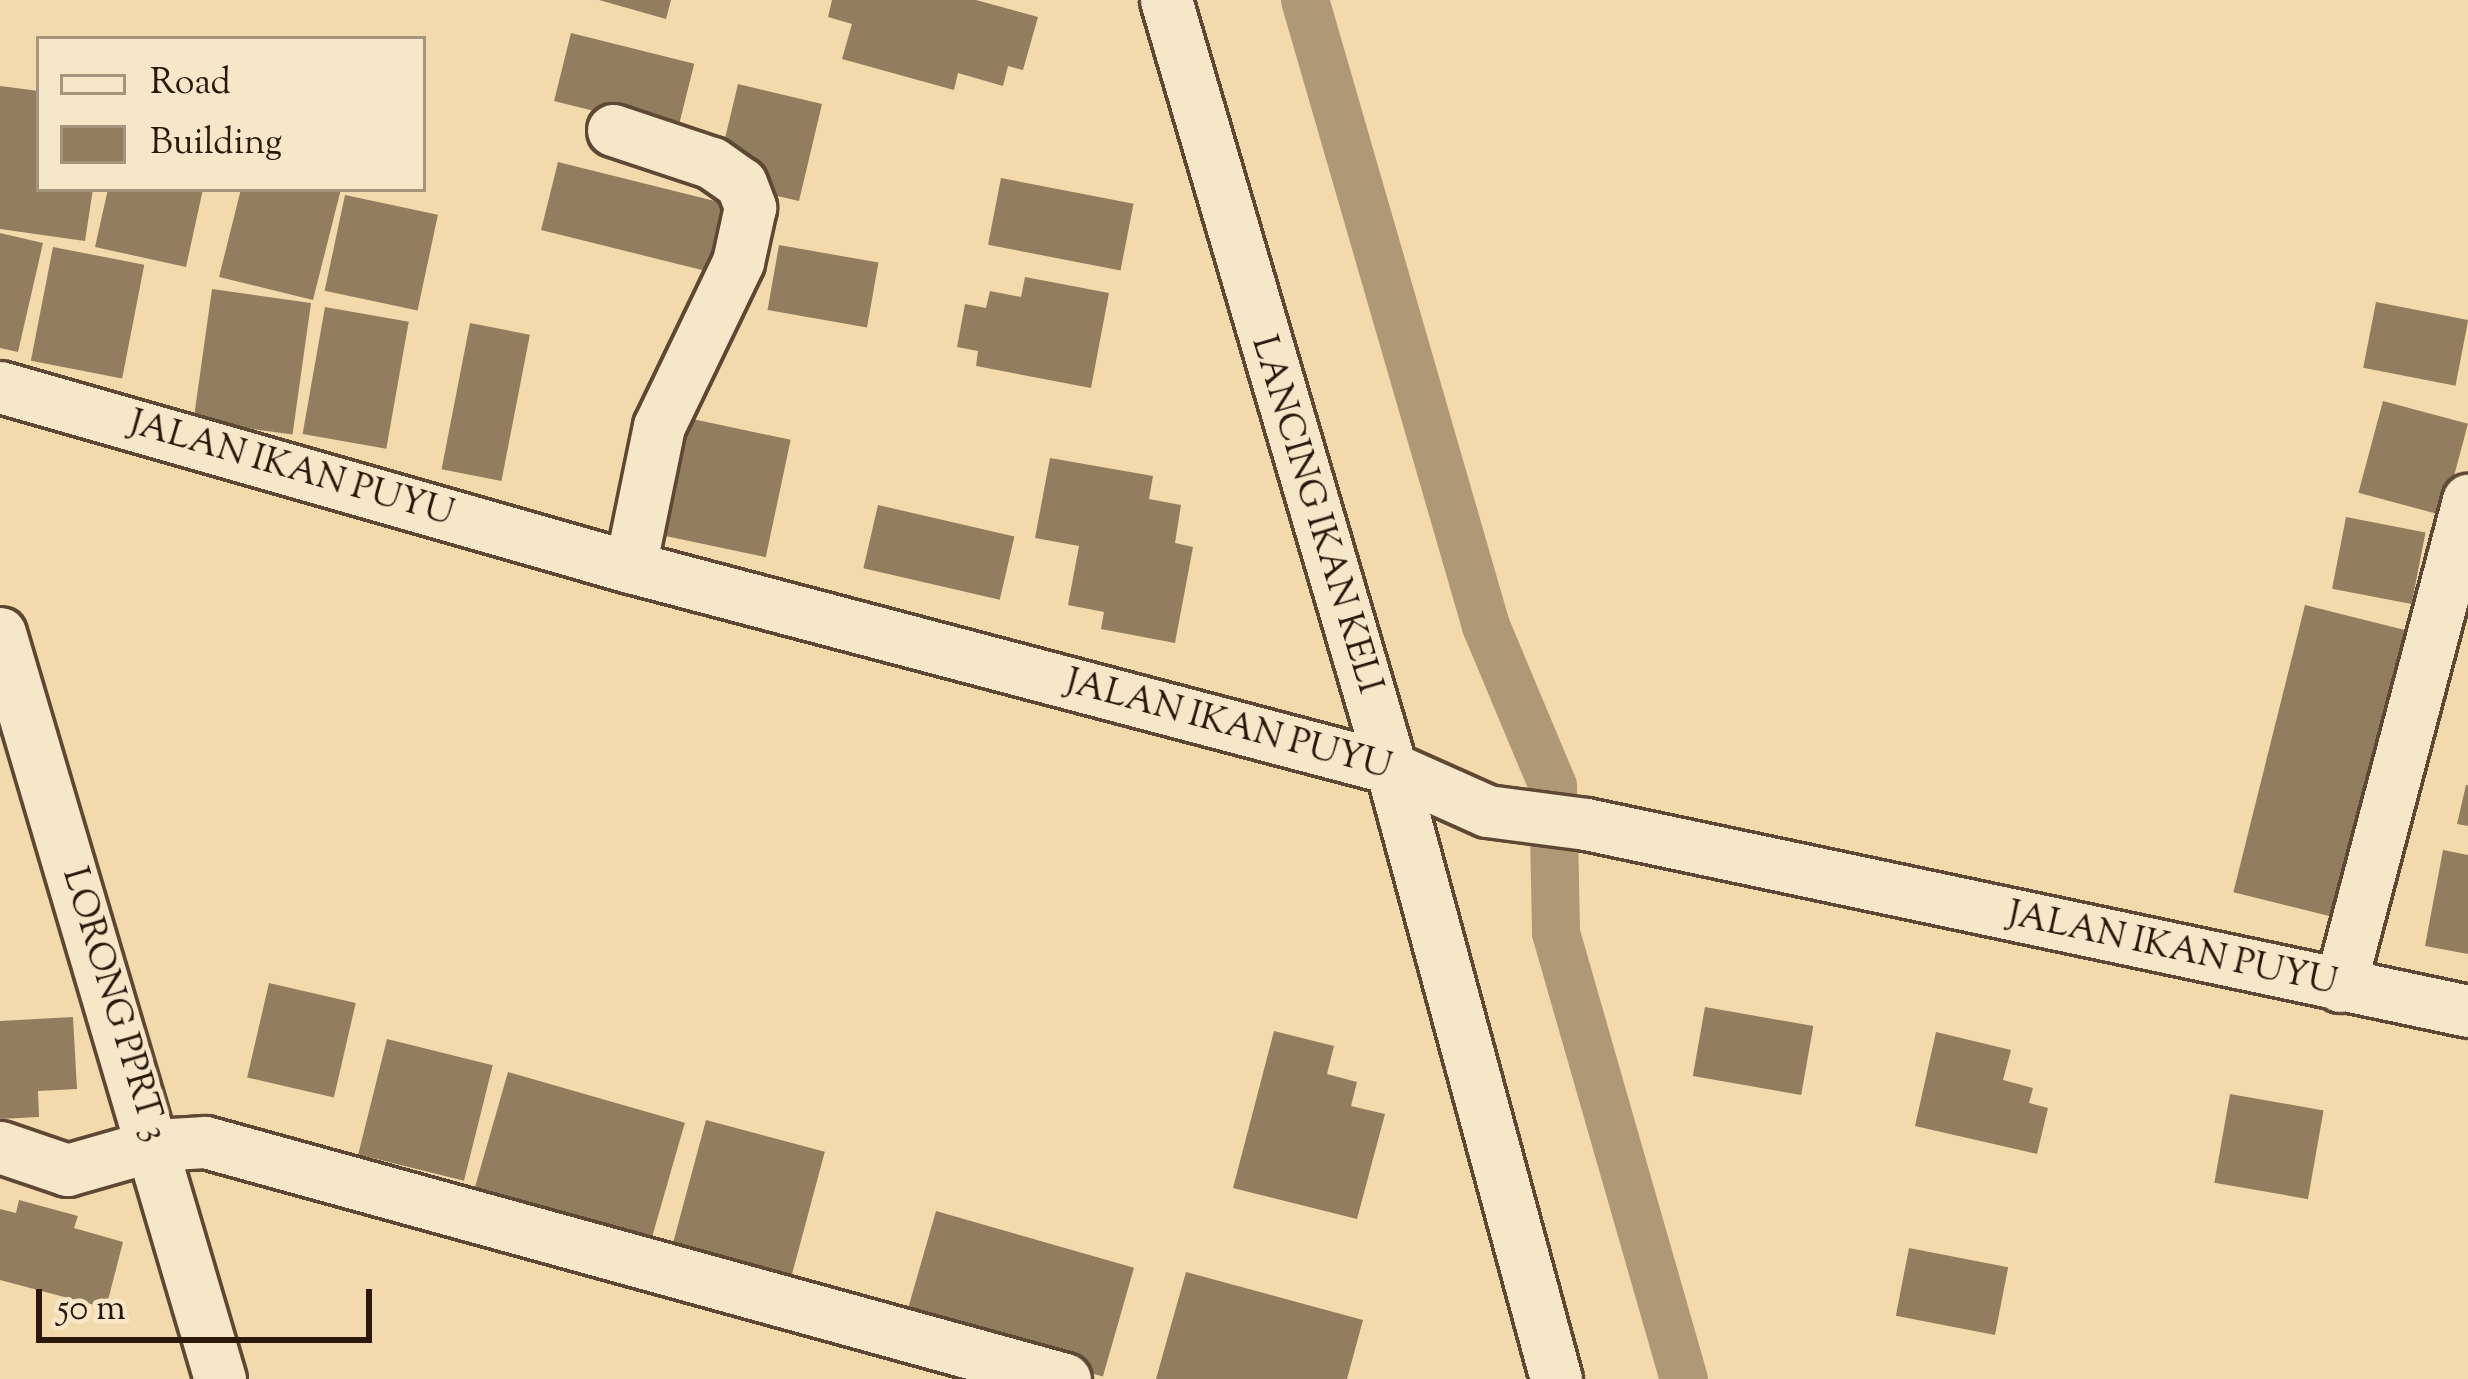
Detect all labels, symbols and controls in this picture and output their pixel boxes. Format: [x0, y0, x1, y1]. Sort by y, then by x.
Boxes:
legend [36, 36, 426, 192]
text: Road [150, 58, 231, 110]
text: Building [150, 118, 282, 170]
street label: LANCING IKAN KELI [1240, 331, 1390, 699]
street label: JALAN IKAN PUYU [124, 403, 458, 537]
street label: JALAN IKAN PUYU [1061, 662, 1395, 790]
street label: LORONG PPRT 3 [51, 863, 175, 1147]
street label: JALAN IKAN PUYU [2004, 894, 2340, 1006]
scale bar [42, 1265, 378, 1339]
text: 50 m [57, 1284, 126, 1336]

